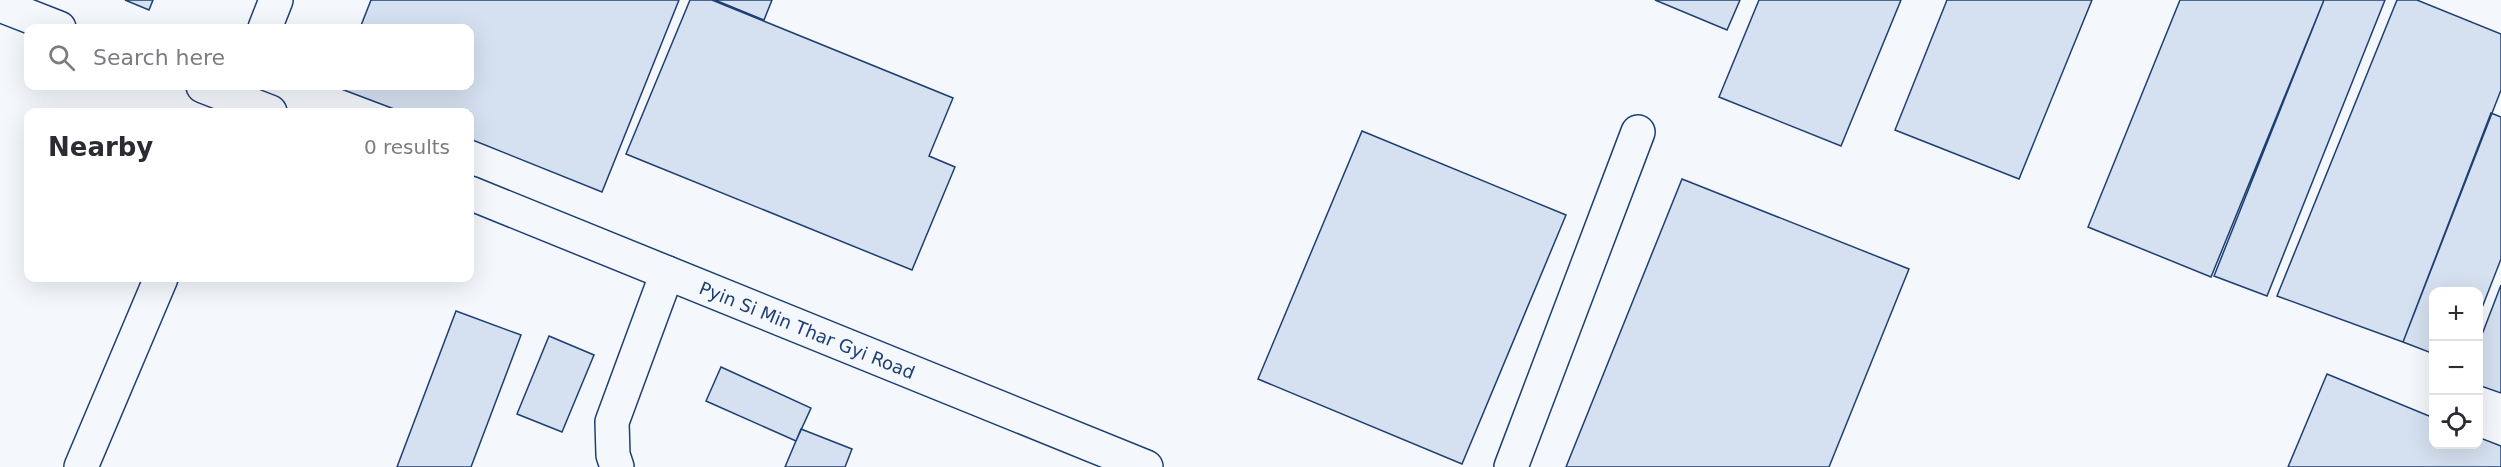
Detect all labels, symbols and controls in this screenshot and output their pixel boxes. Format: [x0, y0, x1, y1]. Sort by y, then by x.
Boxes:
search box [24, 24, 474, 90]
icon: search [45, 41, 78, 74]
text: Search here [93, 45, 225, 70]
text: Nearby [48, 132, 153, 162]
text: 0 results [364, 135, 450, 159]
street label: Pyin Si Min Thar Gyi Road [696, 277, 918, 383]
map controls [2429, 287, 2483, 449]
button: + [2429, 287, 2483, 341]
button: − [2429, 341, 2483, 395]
button: locate [2429, 395, 2483, 449]

